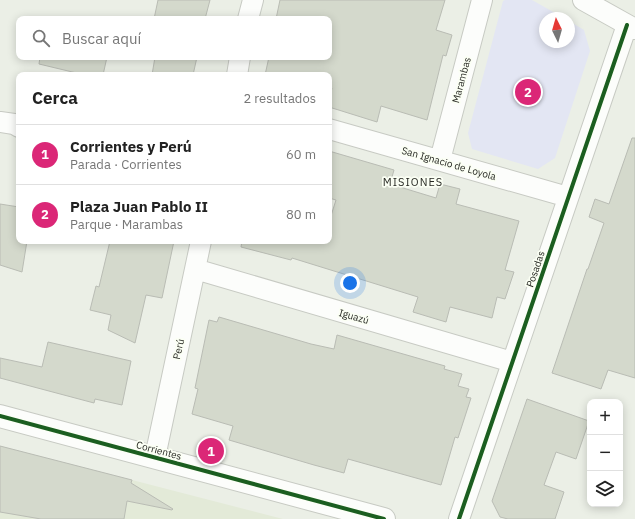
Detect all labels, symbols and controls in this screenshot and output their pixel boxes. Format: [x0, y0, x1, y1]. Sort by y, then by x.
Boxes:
north arrow [539, 12, 575, 48]
search box [16, 16, 332, 60]
icon: search [30, 27, 52, 49]
text: Buscar aquí [62, 29, 141, 48]
street label: Marambas [449, 56, 474, 105]
pin: 2 [515, 77, 541, 107]
text: Cerca [32, 87, 78, 109]
text: 2 resultados [243, 90, 316, 107]
text: Corrientes y Perú [70, 137, 192, 156]
street label: San Ignacio de Loyola [400, 144, 498, 183]
text: 1 [41, 146, 49, 163]
text: 60 m [286, 146, 316, 163]
text: Parada · Corrientes [70, 156, 182, 173]
district label: MISIONES [383, 175, 443, 189]
text: Plaza Juan Pablo II [70, 197, 208, 216]
text: 2 [41, 206, 49, 223]
text: 80 m [286, 206, 316, 223]
text: Parque · Marambas [70, 216, 183, 233]
street label: Posadas [523, 249, 548, 289]
your location [340, 273, 360, 293]
street label: Iguazú [337, 306, 370, 327]
street label: Perú [170, 338, 187, 361]
map controls [587, 399, 623, 507]
button: + [587, 399, 623, 435]
button: − [587, 435, 623, 471]
pin: 1 [198, 436, 224, 466]
street label: Corrientes [135, 438, 183, 463]
button: layers [587, 471, 623, 507]

